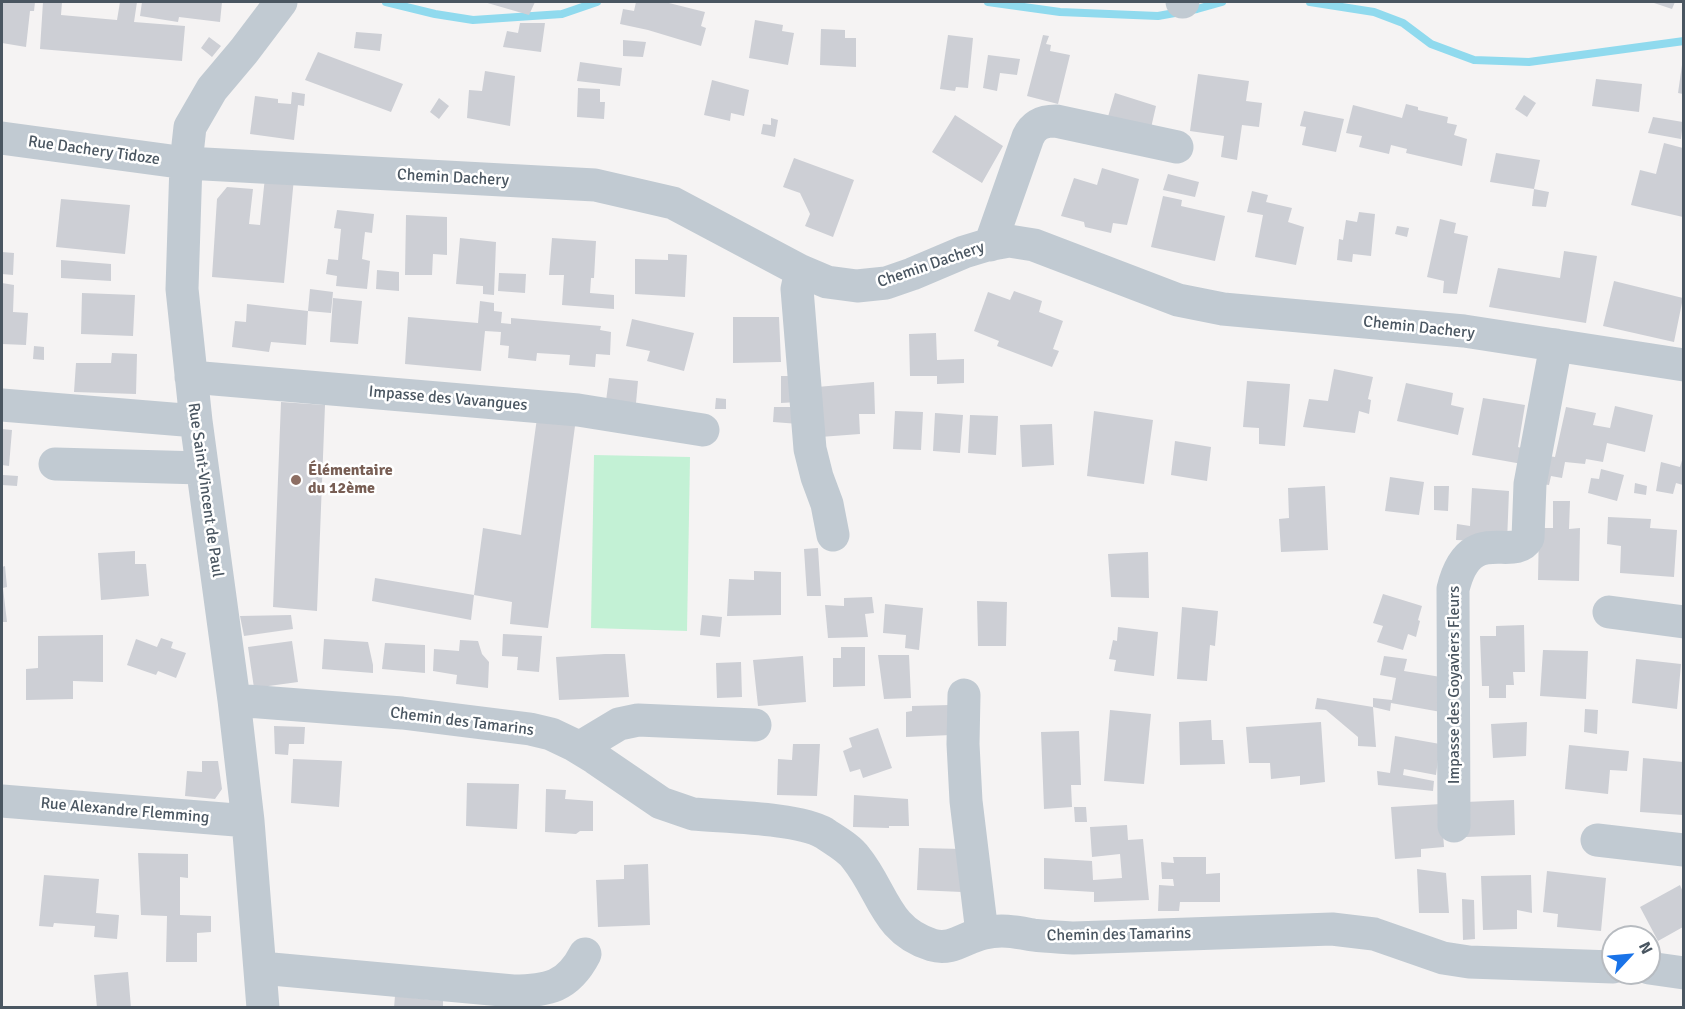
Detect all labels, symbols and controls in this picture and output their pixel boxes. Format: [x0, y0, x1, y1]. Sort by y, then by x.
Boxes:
street label: Rue Dachery Tidoze [27, 132, 161, 170]
street label: Chemin Dachery [397, 165, 509, 191]
street label: Chemin Dachery [875, 238, 987, 292]
street label: Chemin Dachery [1362, 313, 1476, 343]
street label: Impasse des Vavangues [368, 382, 528, 416]
street label: Rue Saint-Vincent de Paul [183, 401, 227, 579]
place label: Élémentaire du 12ème [308, 461, 393, 499]
marker: Élémentaire du 12ème [289, 473, 303, 487]
street label: Impasse des Goyaviers Fleurs [1445, 586, 1465, 784]
street label: Chemin des Tamarins [389, 704, 535, 740]
street label: Rue Alexandre Flemming [40, 794, 210, 828]
street label: Chemin des Tamarins [1047, 924, 1191, 946]
north arrow [1601, 925, 1661, 985]
text: N [1634, 939, 1657, 957]

